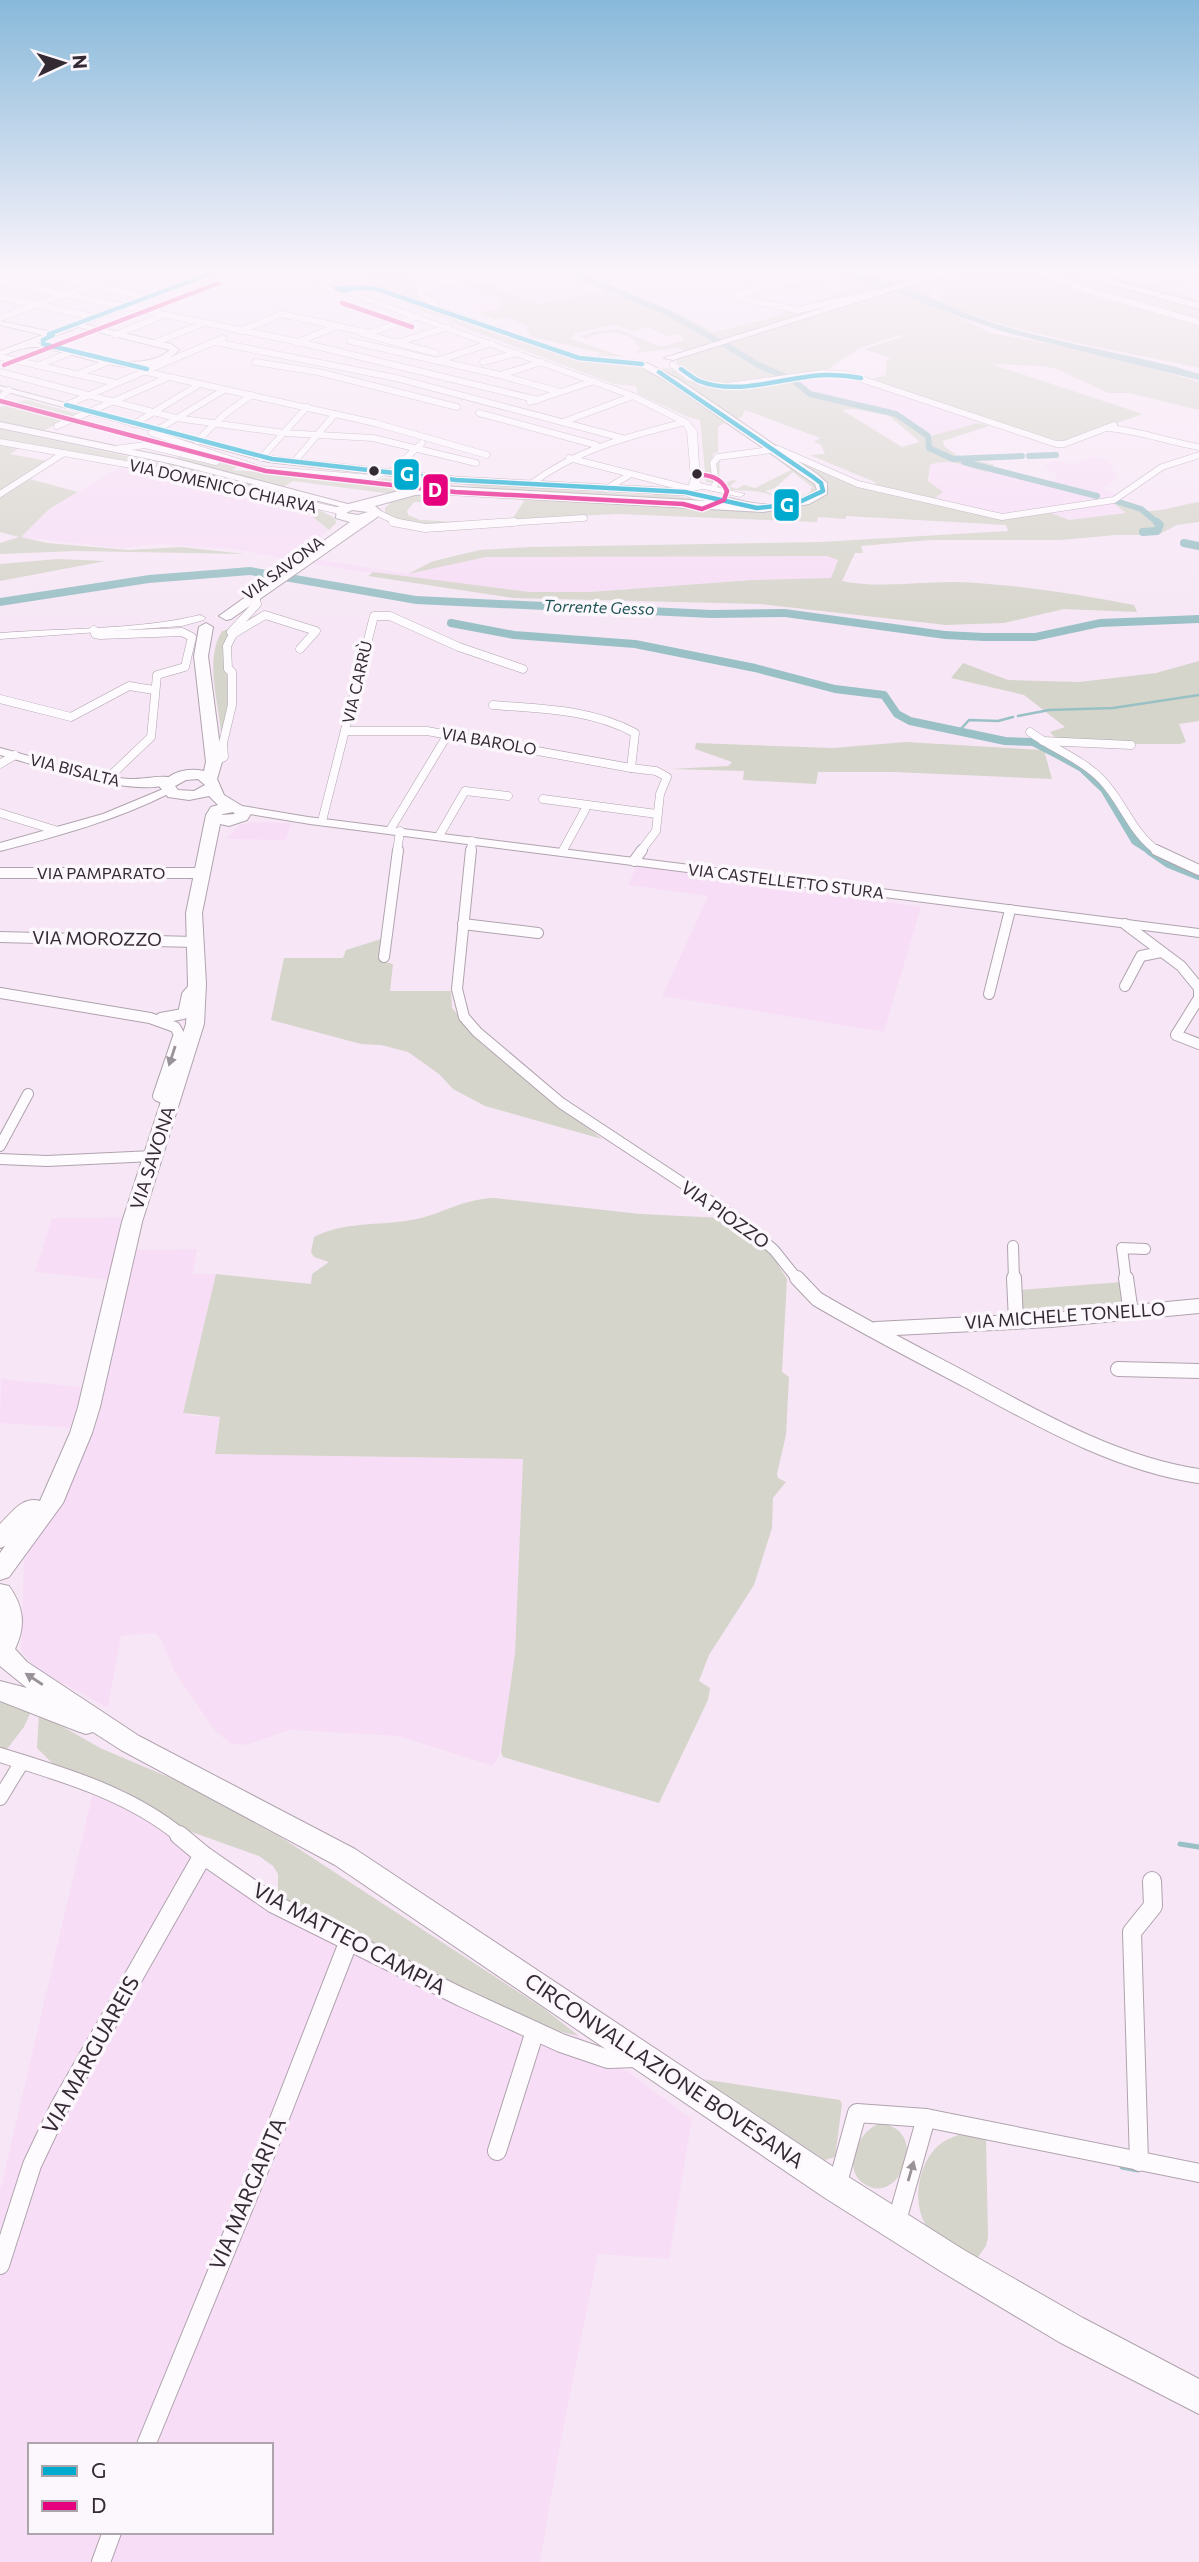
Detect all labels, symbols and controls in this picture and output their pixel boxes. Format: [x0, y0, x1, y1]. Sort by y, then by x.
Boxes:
north arrow [28, 28, 98, 98]
text: N [68, 54, 92, 70]
street label: VIA DOMENICO CHIARVA [127, 455, 319, 516]
line badge: G [393, 458, 420, 491]
text: G [400, 462, 414, 485]
unlabelled marker [367, 464, 381, 478]
unlabelled marker [690, 467, 704, 481]
line badge: D [422, 473, 449, 507]
text: D [428, 478, 442, 501]
line badge: G [773, 488, 800, 522]
text: G [780, 493, 794, 516]
street label: VIA SAVONA [238, 532, 327, 603]
water label: Torrente Gesso [543, 595, 655, 618]
street label: VIA CARRÙ [338, 639, 375, 725]
street label: VIA BAROLO [440, 723, 538, 758]
street label: VIA BISALTA [28, 749, 122, 790]
street label: VIA CASTELLETTO STURA [687, 859, 885, 902]
street label: VIA PAMPARATO [37, 863, 165, 882]
street label: VIA MOROZZO [32, 926, 162, 950]
one-way arrow [167, 1045, 177, 1066]
street label: VIA SAVONA [125, 1103, 179, 1212]
street label: VIA PIOZZO [677, 1176, 774, 1253]
street label: VIA MICHELE TONELLO [964, 1297, 1166, 1333]
one-way arrow [24, 1672, 44, 1685]
street label: VIA MATTEO CAMPIA [249, 1876, 450, 1999]
street label: CIRCONVALLAZIONE BOVESANA [521, 1967, 809, 2173]
street label: VIA MARGUAREIS [36, 1971, 143, 2137]
street label: VIA MARGARITA [203, 2113, 290, 2273]
one-way arrow [906, 2160, 917, 2182]
legend [28, 2443, 273, 2534]
text: G [91, 2457, 106, 2482]
text: D [91, 2492, 106, 2517]

